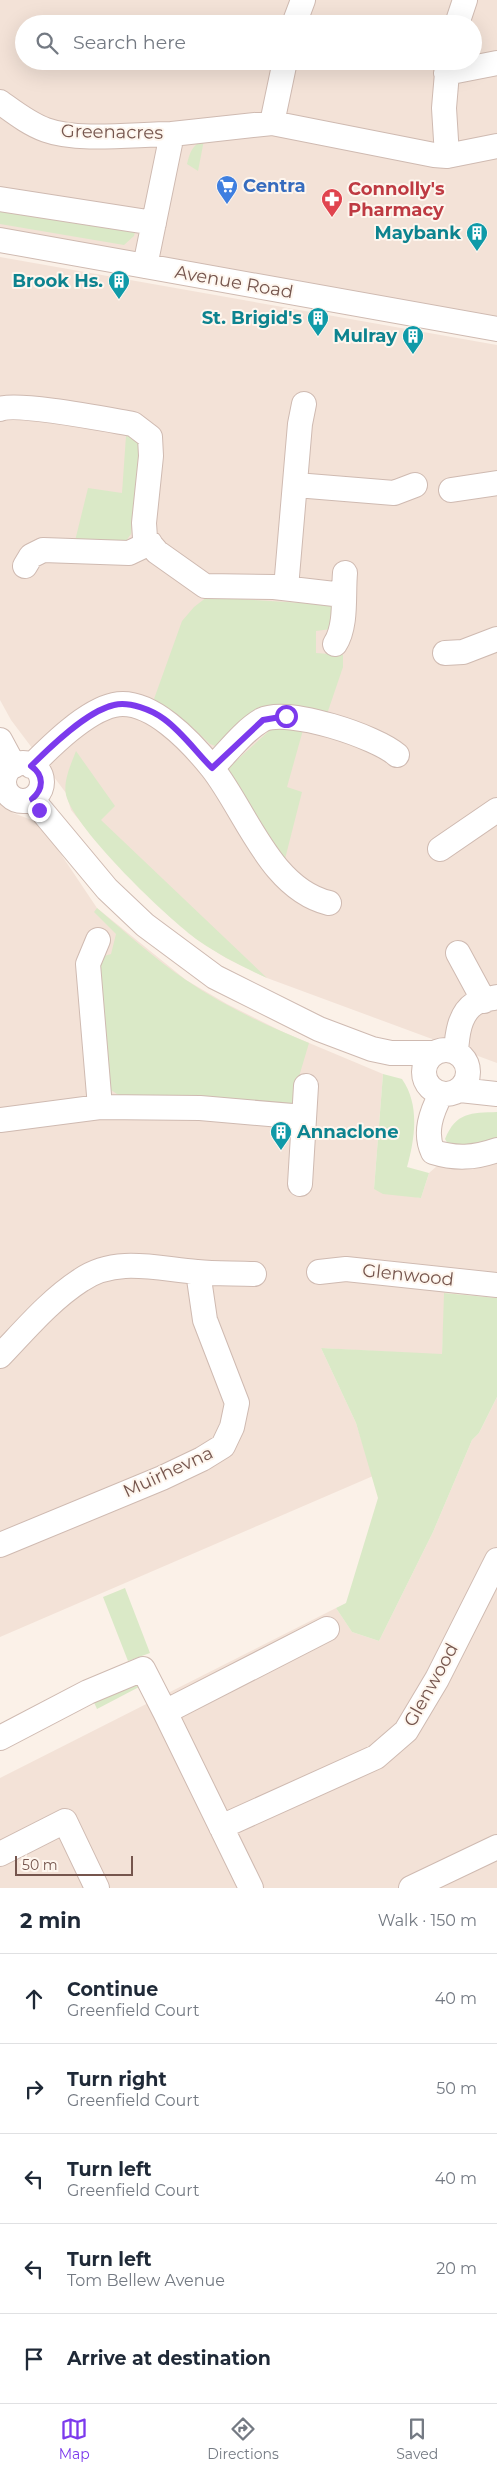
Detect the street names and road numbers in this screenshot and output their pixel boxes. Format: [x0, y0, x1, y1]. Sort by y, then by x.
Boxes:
street label: Greenacres [61, 120, 164, 144]
street label: Avenue Road [173, 261, 295, 303]
street label: Glenwood [361, 1259, 455, 1291]
street label: Muirhevna [120, 1442, 216, 1502]
street label: Glenwood [399, 1639, 463, 1731]

